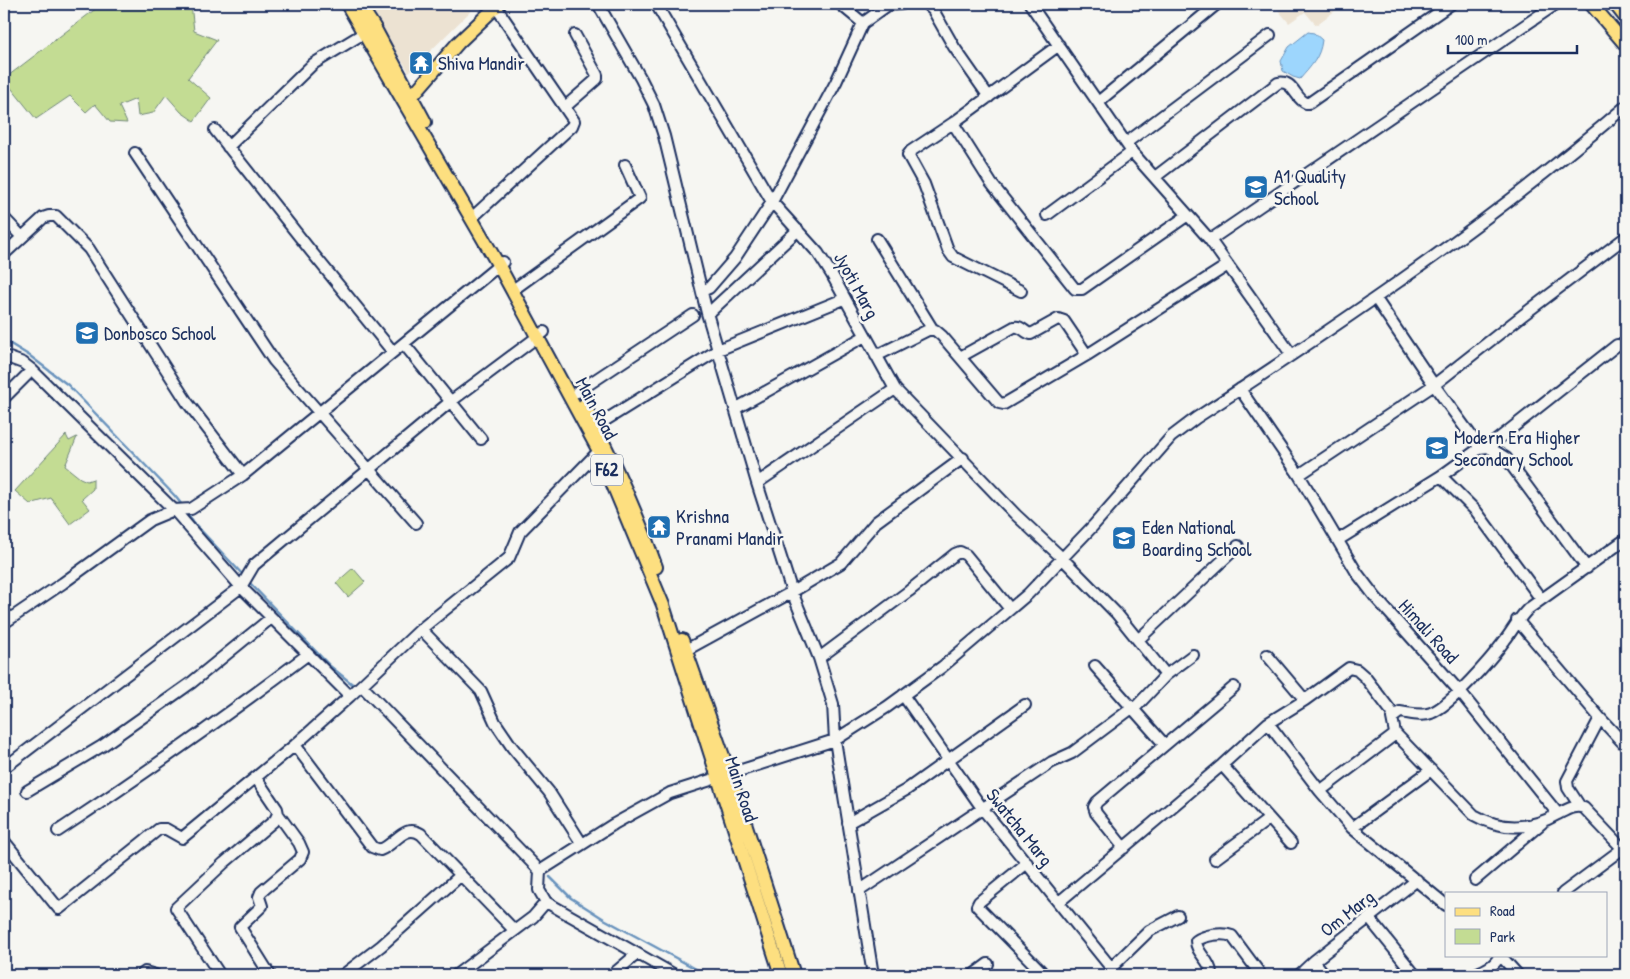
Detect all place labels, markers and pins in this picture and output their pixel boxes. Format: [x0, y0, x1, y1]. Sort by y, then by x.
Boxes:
temple icon: Shiva Mandir [408, 50, 434, 76]
place label: Shiva Mandir [438, 50, 525, 76]
place label: A1 Quality School [1274, 163, 1346, 211]
school or university icon: A1 Quality School [1243, 174, 1269, 200]
school or university icon: Donbosco School [74, 320, 100, 346]
place label: Donbosco School [104, 320, 217, 346]
place label: Modern Era Higher Secondary School [1454, 424, 1581, 472]
school or university icon: Modern Era Higher Secondary School [1424, 435, 1450, 461]
place label: Krishna Pranami Mandir [676, 503, 784, 551]
temple icon: Krishna Pranami Mandir [646, 514, 672, 540]
place label: Eden National Boarding School [1142, 514, 1253, 562]
school or university icon: Eden National Boarding School [1111, 525, 1137, 551]

